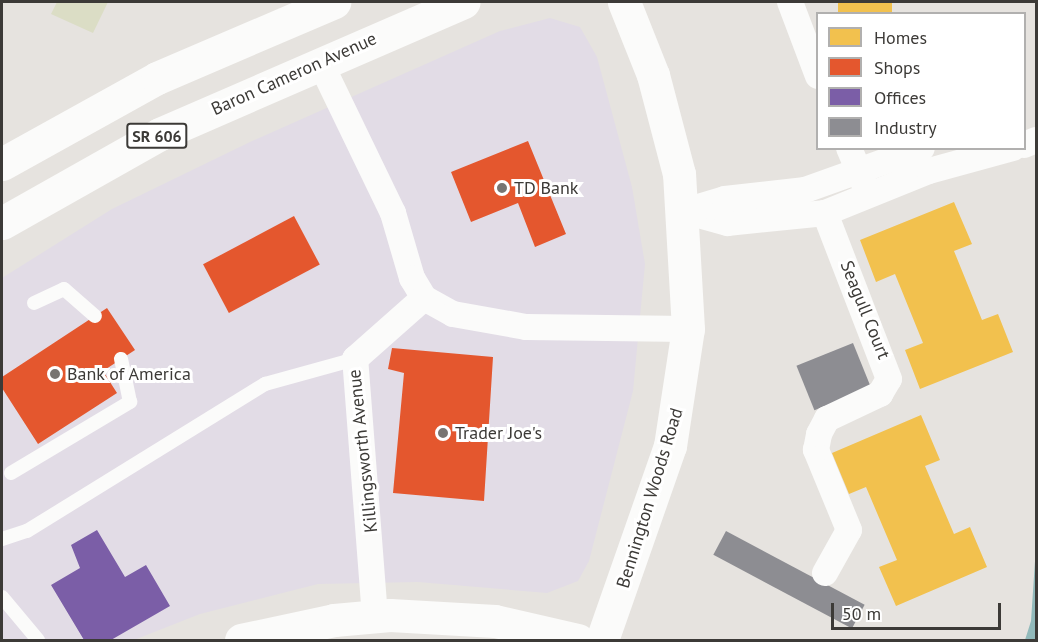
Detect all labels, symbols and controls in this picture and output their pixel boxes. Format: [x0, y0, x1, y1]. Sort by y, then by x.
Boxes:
legend [816, 12, 1026, 150]
text: Homes [874, 26, 927, 49]
street label: Baron Cameron Avenue [208, 28, 380, 120]
text: Shops [874, 56, 920, 79]
text: Offices [874, 86, 926, 109]
text: Industry [874, 116, 937, 139]
road number: SR 606 [126, 123, 188, 149]
place label: TD Bank [514, 177, 578, 199]
marker: TD Bank [495, 181, 509, 195]
street label: Seagull Court [835, 258, 895, 362]
place label: Bank of America [67, 363, 192, 385]
marker: Bank of America [48, 367, 62, 381]
street label: Killingsworth Avenue [344, 368, 382, 534]
street label: Bennington Woods Road [612, 405, 688, 591]
place label: Trader Joe's [455, 422, 542, 444]
marker: Trader Joe's [436, 426, 450, 440]
scale bar [834, 591, 1004, 629]
text: 50 m [842, 602, 881, 625]

